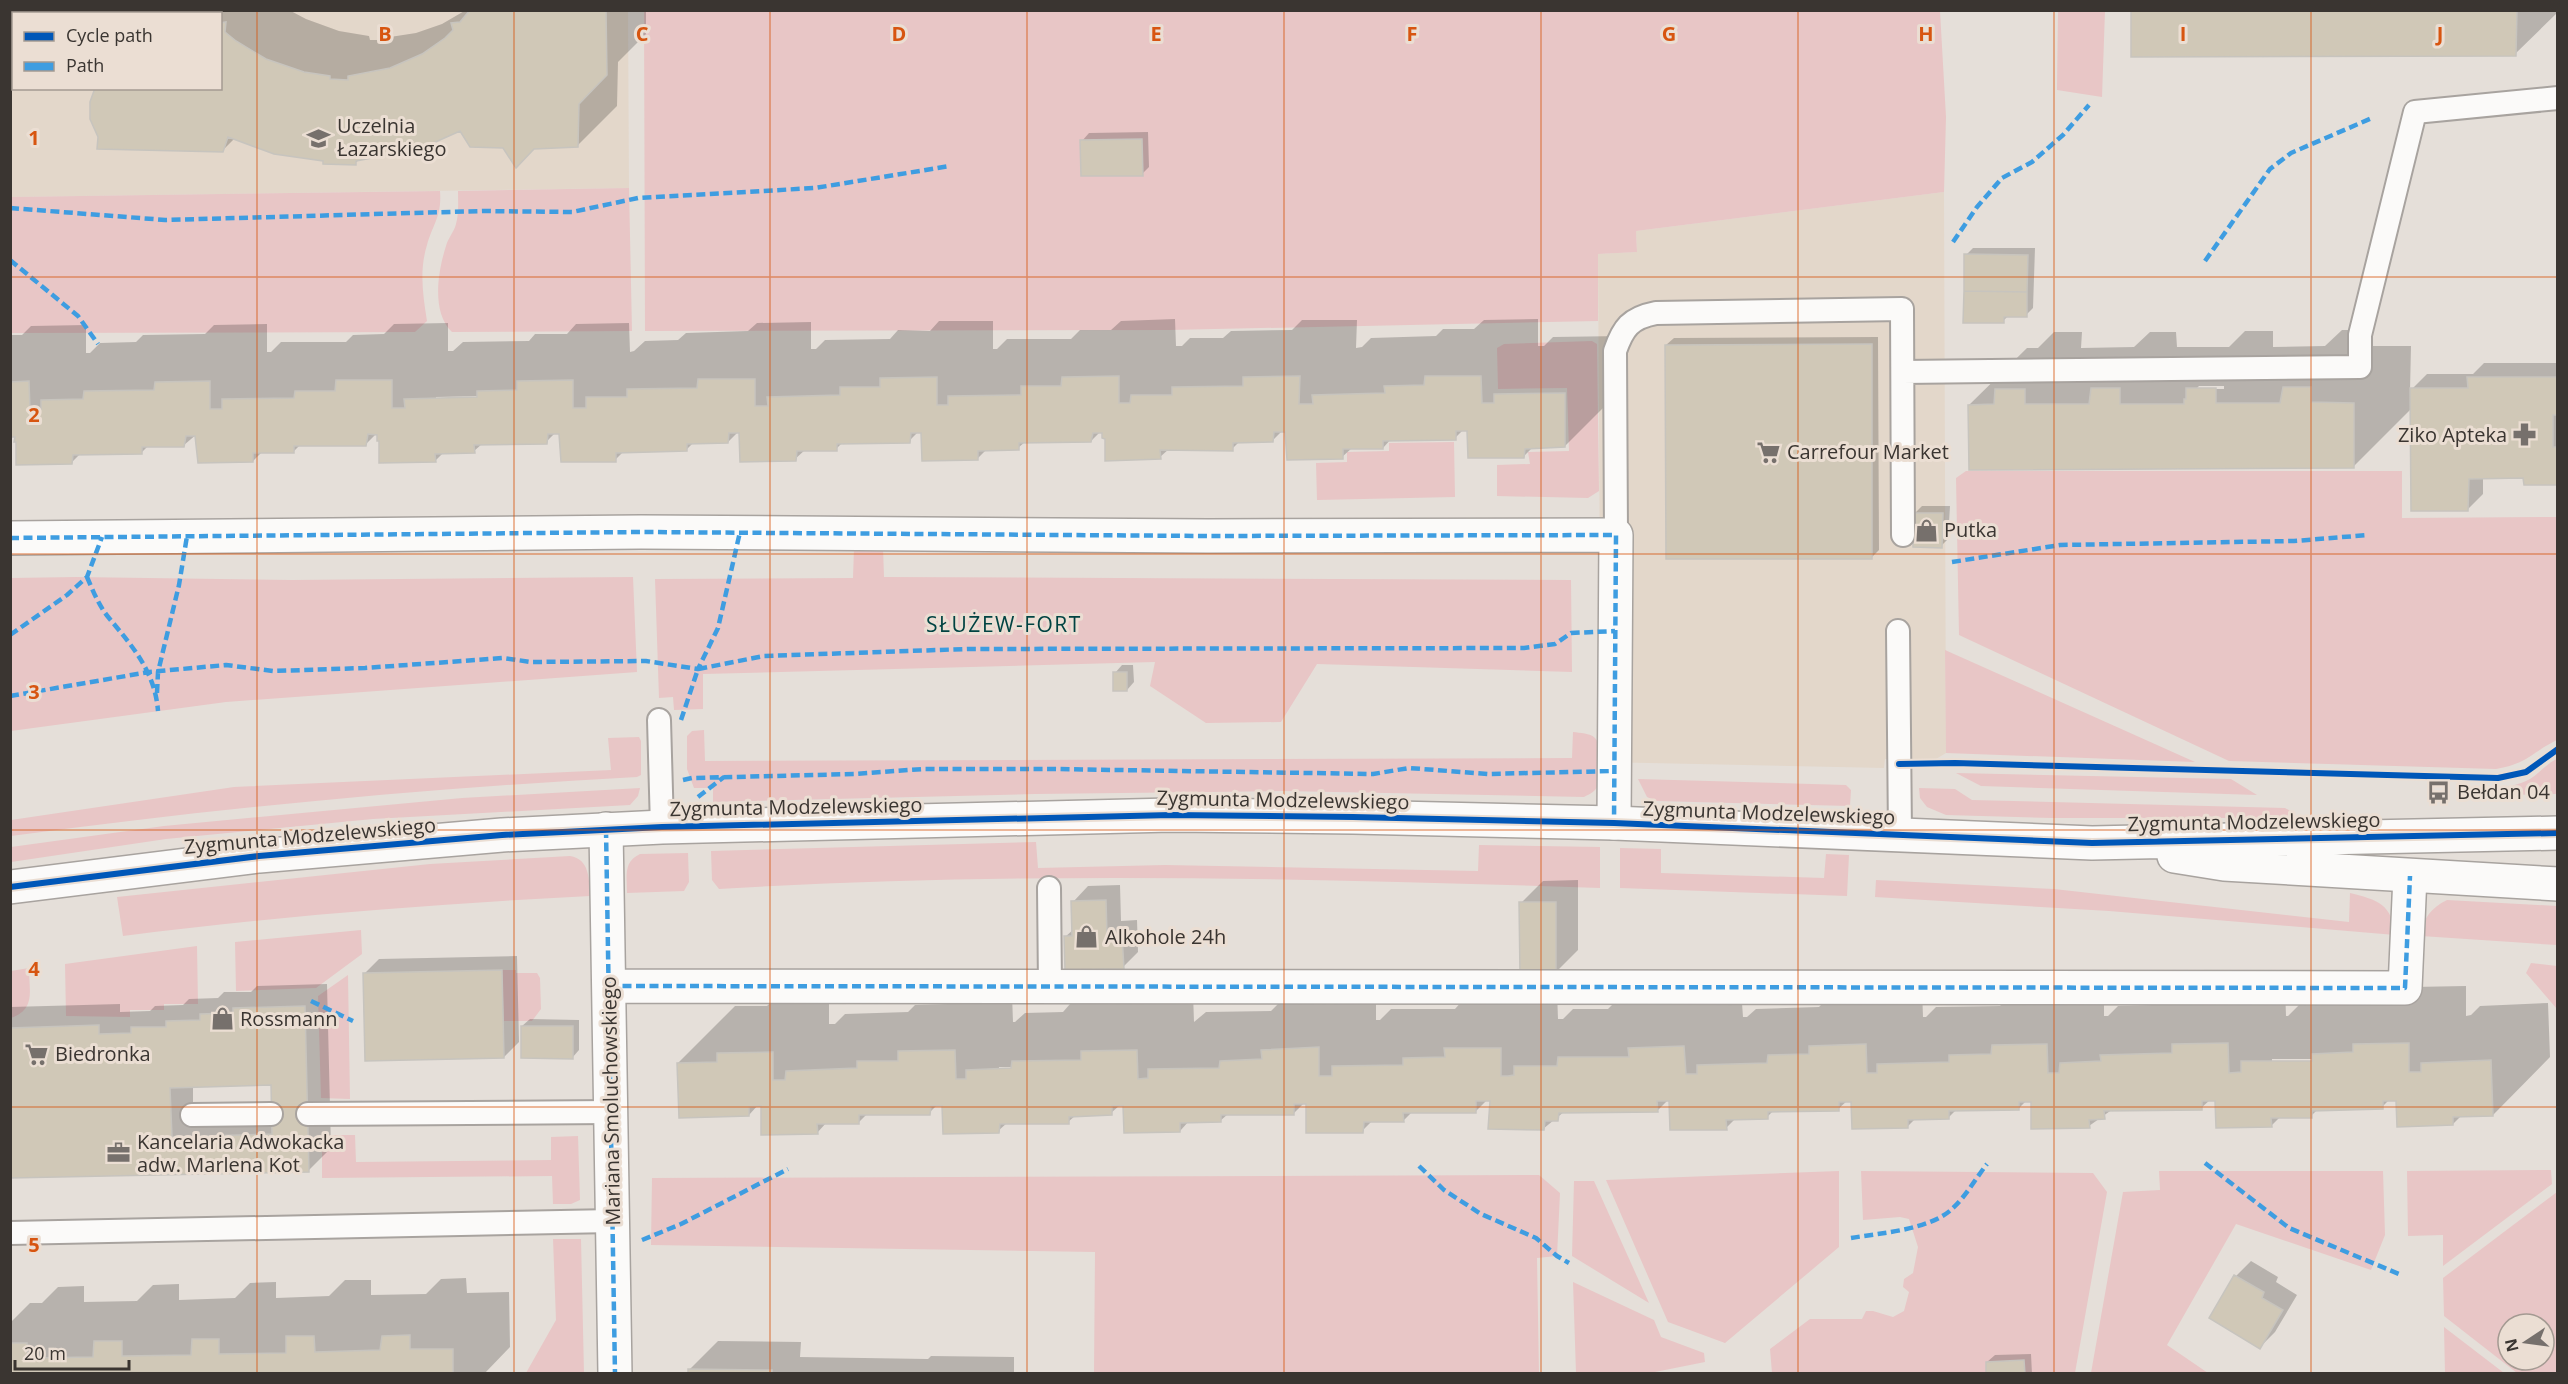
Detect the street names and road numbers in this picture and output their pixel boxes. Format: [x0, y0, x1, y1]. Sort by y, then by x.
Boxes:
street label: Zygmunta Modzelewskiego [1156, 784, 1410, 815]
street label: Zygmunta Modzelewskiego [669, 791, 923, 822]
street label: Zygmunta Modzelewskiego [1642, 795, 1896, 830]
street label: Zygmunta Modzelewskiego [2127, 806, 2381, 837]
street label: Zygmunta Modzelewskiego [183, 811, 437, 860]
street label: Mariana Smoluchowskiego [595, 976, 626, 1226]

